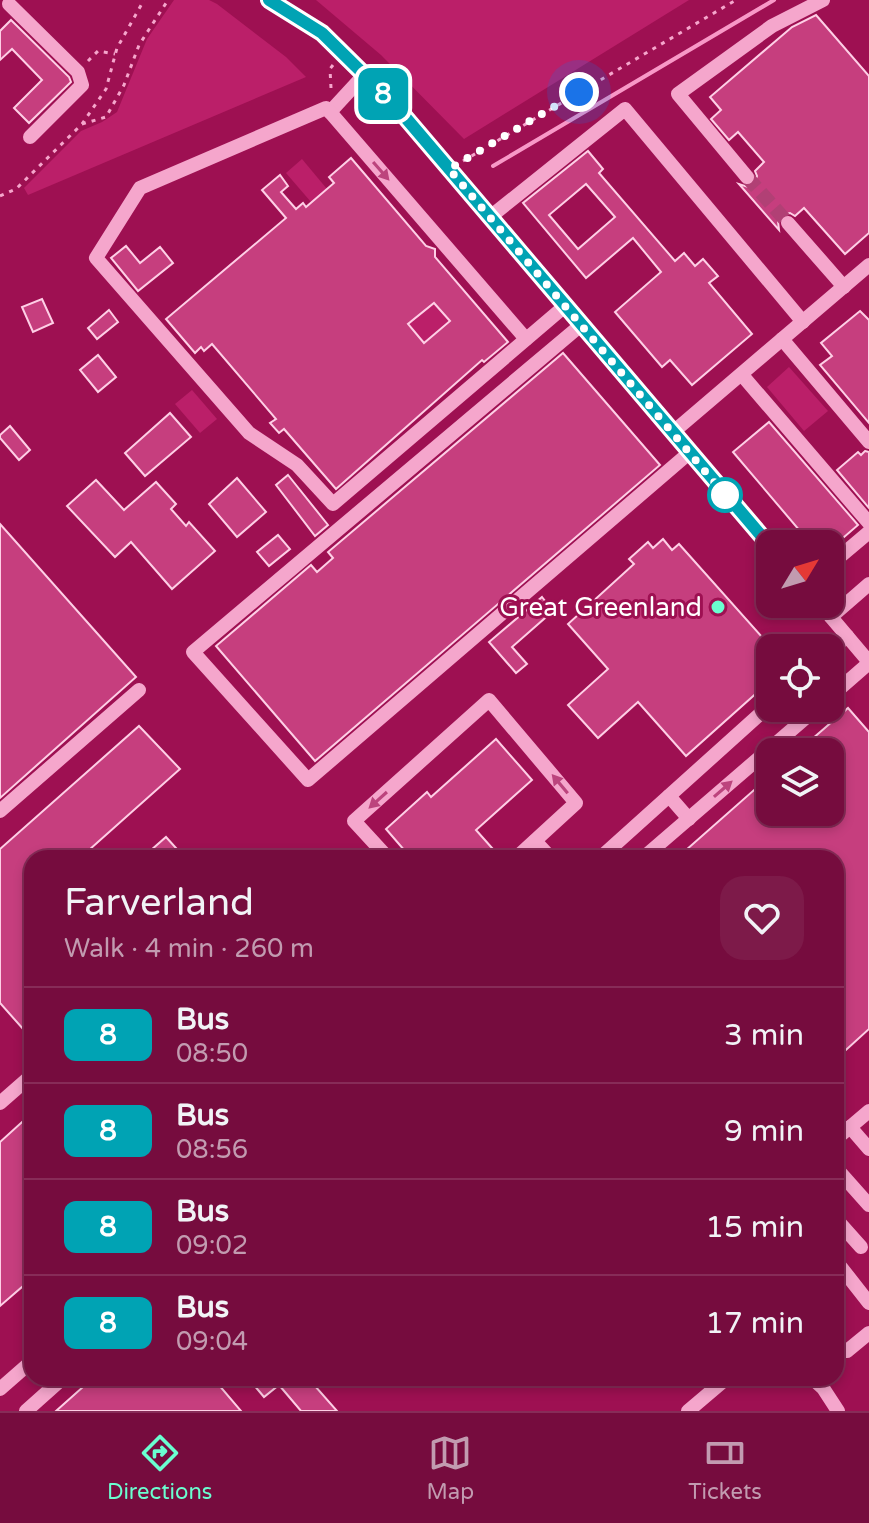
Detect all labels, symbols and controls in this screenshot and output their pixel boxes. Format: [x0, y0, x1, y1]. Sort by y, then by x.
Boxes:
line badge: 8 [357, 68, 409, 120]
your location [559, 72, 599, 112]
text: 8 [374, 77, 392, 111]
one-way arrow [372, 161, 389, 181]
unlabelled marker [708, 478, 742, 512]
north arrow [756, 530, 844, 618]
map controls [756, 530, 844, 826]
place label: Great Greenland [499, 592, 702, 623]
marker: Great Greenland [709, 598, 727, 616]
button: locate [756, 634, 844, 722]
button: layers [756, 738, 844, 826]
one-way arrow [552, 774, 569, 794]
one-way arrow [713, 781, 733, 798]
one-way arrow [368, 791, 388, 808]
button: heart [720, 876, 804, 960]
text: Farverland [64, 880, 254, 926]
text: Walk · 4 min · 260 m [64, 933, 314, 964]
text: Bus [176, 1001, 229, 1038]
text: 3 min [724, 1017, 804, 1054]
text: 8 [99, 1018, 117, 1052]
text: 08:50 [176, 1038, 248, 1069]
text: Bus [176, 1097, 229, 1134]
text: 9 min [724, 1113, 804, 1150]
text: 8 [99, 1114, 117, 1148]
text: 08:56 [176, 1134, 248, 1165]
text: Bus [176, 1193, 229, 1230]
text: 15 min [705, 1209, 804, 1246]
text: 8 [99, 1210, 117, 1244]
text: 09:02 [176, 1230, 248, 1261]
text: Bus [176, 1289, 229, 1326]
text: 17 min [705, 1305, 804, 1342]
text: 8 [99, 1306, 117, 1340]
text: 09:04 [176, 1326, 248, 1357]
tab: Directions [107, 1431, 212, 1505]
tab: Map [427, 1431, 474, 1505]
tab: Tickets [688, 1431, 762, 1505]

